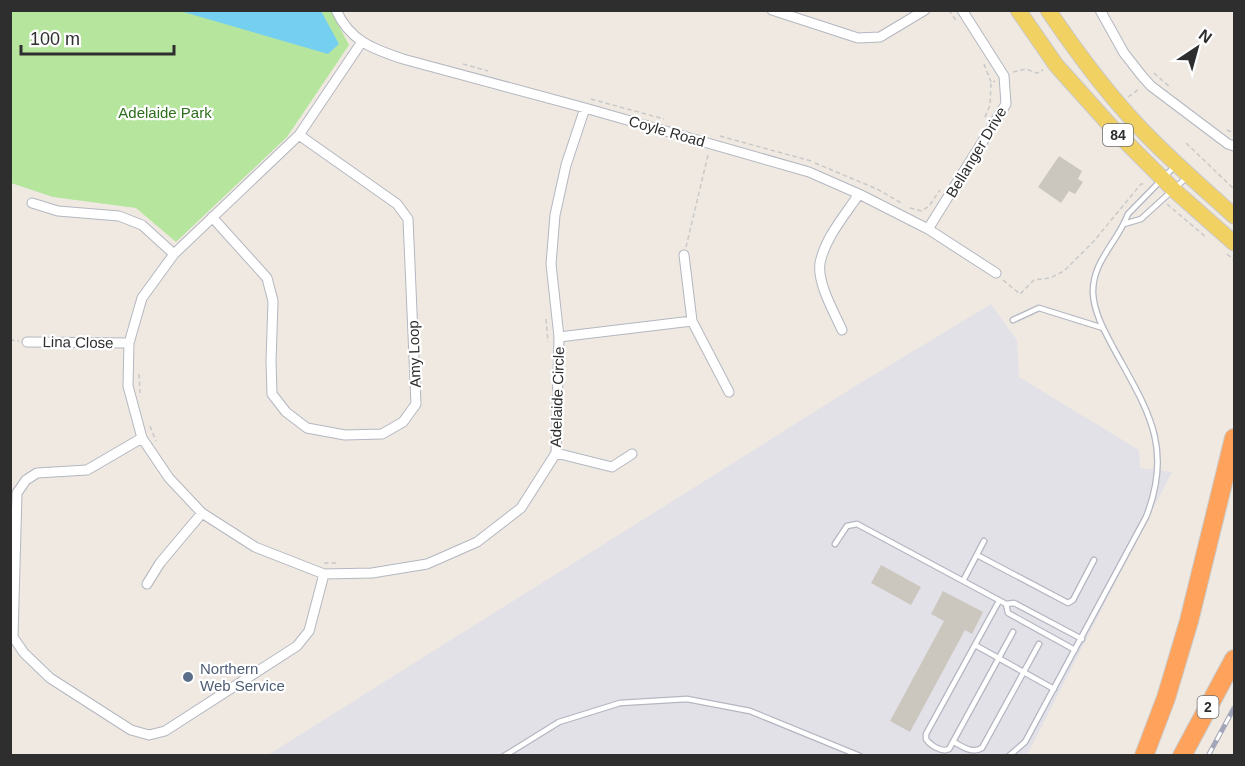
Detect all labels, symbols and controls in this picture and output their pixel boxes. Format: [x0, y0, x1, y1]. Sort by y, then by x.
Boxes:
scale bar [21, 18, 174, 56]
north arrow [1167, 18, 1227, 78]
text: N [1196, 26, 1215, 47]
text: 100 m [30, 29, 80, 49]
park label: Adelaide Park [118, 104, 212, 121]
street label: Bellanger Drive [942, 104, 1010, 200]
street label: Coyle Road [627, 112, 707, 150]
road number: 84 [1103, 124, 1133, 146]
street label: Amy Loop [404, 320, 424, 388]
street label: Lina Close [42, 333, 114, 351]
street label: Adelaide Circle [547, 346, 567, 448]
place label: Northern Web Service [200, 660, 285, 694]
marker: Northern Web Service [181, 670, 195, 684]
road number: 2 [1198, 696, 1218, 718]

